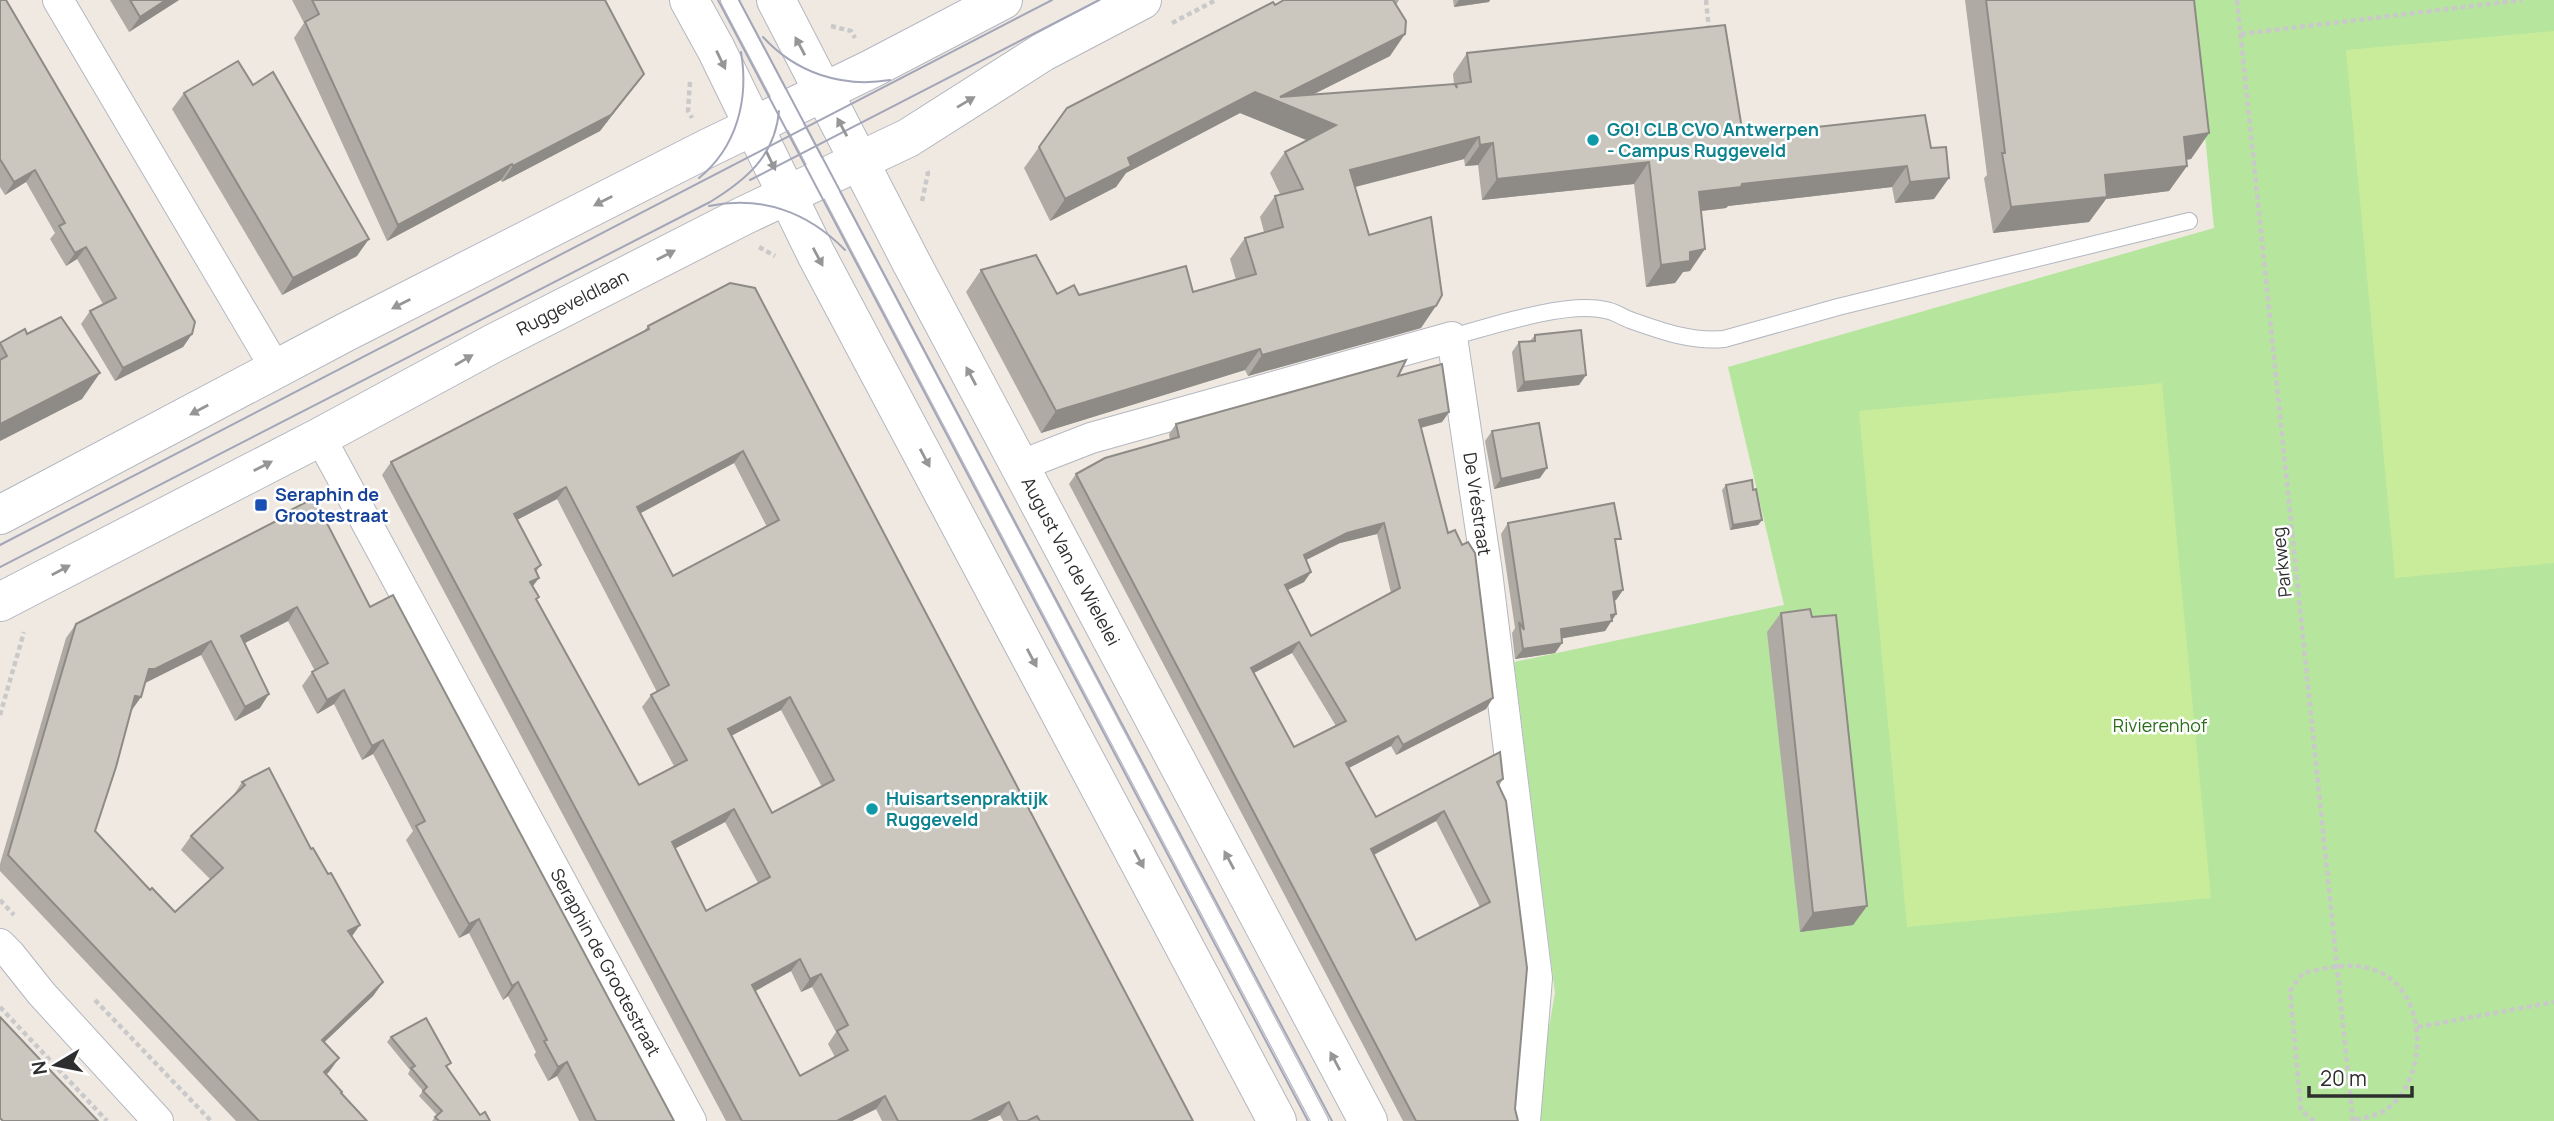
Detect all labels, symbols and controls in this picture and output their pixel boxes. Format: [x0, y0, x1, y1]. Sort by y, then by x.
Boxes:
one-way arrow [795, 35, 807, 55]
one-way arrow [716, 50, 727, 70]
one-way arrow [957, 96, 976, 109]
one-way arrow [836, 117, 847, 137]
place label: GO! CLB CVO Antwerpen - Campus Ruggeveld [1607, 117, 1819, 162]
marker: GO! CLB CVO Antwerpen - Campus Ruggeveld [1585, 132, 1601, 148]
one-way arrow [765, 151, 776, 171]
one-way arrow [593, 195, 613, 207]
one-way arrow [813, 247, 824, 267]
one-way arrow [656, 250, 676, 261]
street label: Ruggeveldlaan [512, 263, 632, 341]
one-way arrow [391, 299, 411, 310]
one-way arrow [455, 354, 474, 366]
one-way arrow [966, 366, 977, 386]
one-way arrow [189, 404, 209, 415]
one-way arrow [919, 448, 931, 467]
street label: De Vréstraat [1458, 451, 1497, 557]
one-way arrow [253, 461, 273, 472]
street label: August Van de Wielelei [1017, 472, 1126, 650]
place label: Seraphin de Grootestraat [275, 482, 389, 527]
marker: Seraphin de Grootestraat [253, 497, 269, 513]
street label: Parkweg [2265, 526, 2297, 598]
one-way arrow [51, 565, 71, 577]
one-way arrow [1026, 649, 1038, 668]
park label: Rivierenhof [2113, 713, 2208, 737]
place label: Huisartsenpraktijk Ruggeveld [886, 786, 1049, 831]
marker: Huisartsenpraktijk Ruggeveld [864, 801, 880, 817]
one-way arrow [1133, 849, 1145, 869]
one-way arrow [1223, 850, 1234, 870]
street label: Seraphin de Grootestraat [545, 864, 667, 1060]
north arrow [21, 1030, 91, 1100]
one-way arrow [1330, 1051, 1341, 1071]
scale bar [2309, 1054, 2412, 1098]
text: N [25, 1059, 53, 1077]
text: 20 m [2320, 1064, 2367, 1092]

